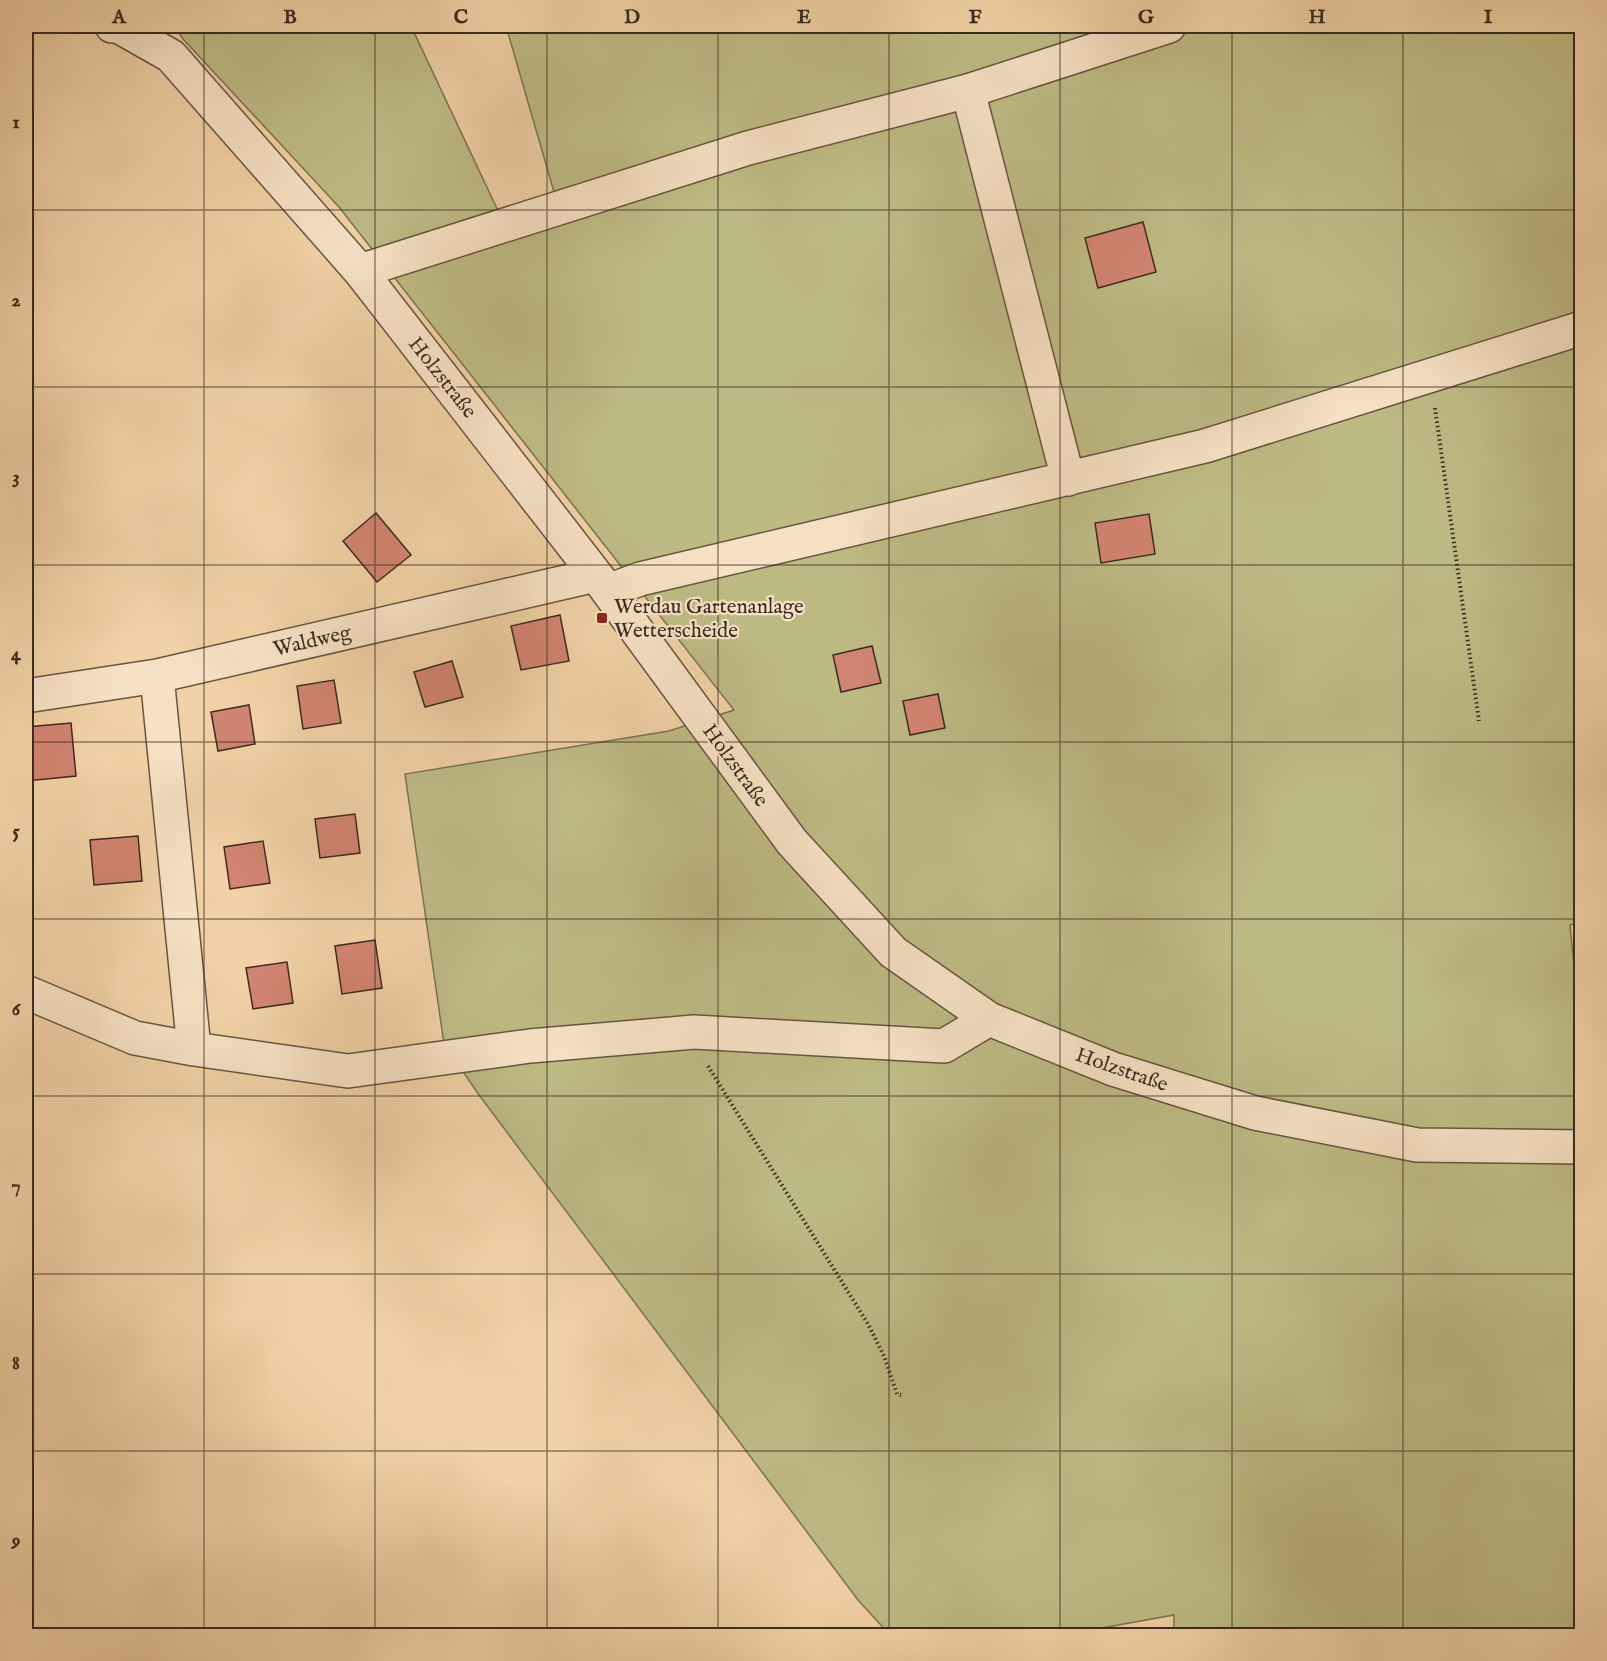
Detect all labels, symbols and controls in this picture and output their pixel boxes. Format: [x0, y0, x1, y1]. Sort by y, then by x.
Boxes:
text: A [111, 5, 127, 30]
text: B [283, 5, 297, 30]
text: C [454, 5, 468, 30]
text: D [624, 5, 640, 30]
text: E [797, 5, 811, 30]
text: F [969, 5, 982, 30]
text: G [1138, 5, 1155, 30]
text: H [1308, 5, 1326, 30]
text: I [1484, 5, 1493, 30]
text: 1 [12, 110, 20, 135]
text: 2 [11, 288, 21, 313]
street label: Holzstraße [402, 332, 482, 424]
text: 3 [12, 465, 20, 490]
place label: Werdau Gartenanlage Wetterscheide [614, 594, 804, 645]
marker: Werdau Gartenanlage Wetterscheide [595, 611, 609, 625]
street label: Waldweg [271, 619, 355, 664]
text: 4 [11, 642, 22, 667]
street label: Holzstraße [696, 719, 774, 813]
text: 5 [12, 819, 20, 844]
text: 6 [12, 997, 22, 1022]
street label: Holzstraße [1072, 1042, 1172, 1099]
text: 7 [11, 1174, 21, 1199]
text: 8 [12, 1351, 20, 1376]
text: 9 [11, 1528, 21, 1553]

